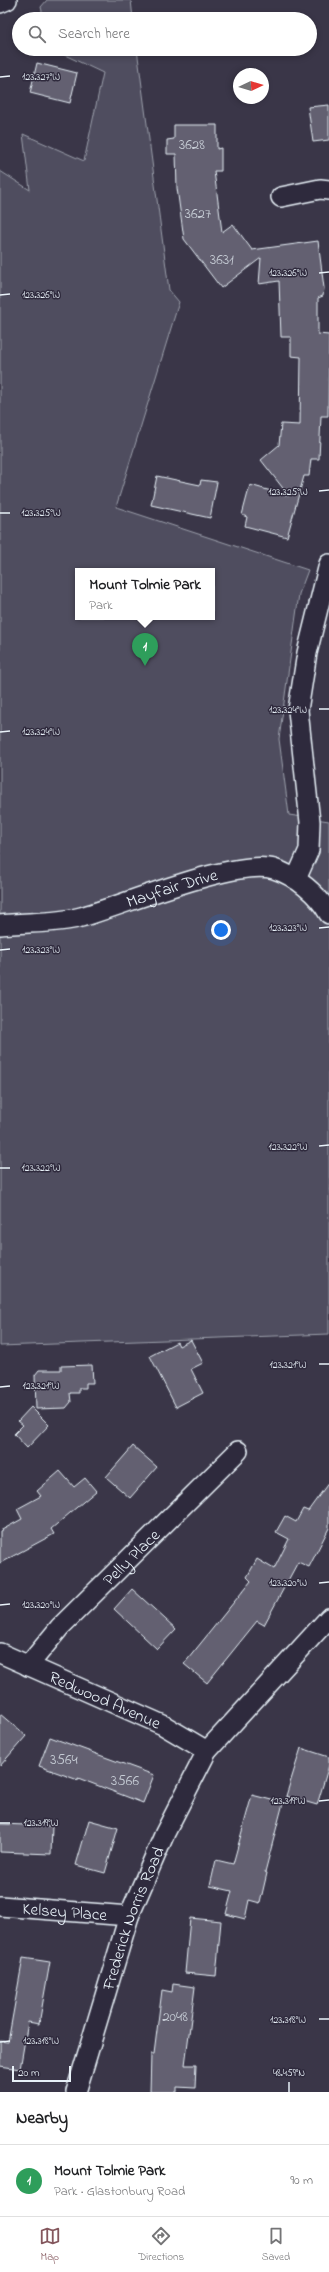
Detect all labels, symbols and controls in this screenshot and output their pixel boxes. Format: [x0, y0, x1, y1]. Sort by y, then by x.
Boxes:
search box [12, 12, 317, 56]
icon: search [26, 23, 48, 45]
text: Search here [58, 23, 130, 45]
north arrow [233, 68, 269, 104]
text: 123.327°W [22, 70, 60, 85]
house number: 3628 [179, 134, 205, 156]
house number: 3627 [185, 203, 211, 225]
house number: 3631 [210, 249, 234, 271]
text: 123.326°W [269, 266, 307, 281]
text: 123.326°W [22, 288, 60, 303]
text: 123.325°W [268, 485, 308, 500]
text: 123.325°W [21, 506, 61, 521]
popup [75, 568, 215, 620]
text: Mount Tolmie Park [89, 574, 201, 596]
text: Park [89, 596, 113, 615]
pin: 1 [132, 633, 158, 666]
text: 123.324°W [269, 703, 307, 718]
text: 123.324°W [22, 725, 60, 740]
street label: Mayfair Drive [123, 863, 221, 915]
your location [211, 920, 231, 940]
text: 123.323°W [269, 921, 307, 936]
text: 123.323°W [22, 943, 60, 958]
text: 123.322°W [269, 1140, 308, 1155]
text: 123.322°W [22, 1161, 61, 1176]
text: 123.321°W [269, 1358, 307, 1373]
text: 123.321°W [22, 1379, 60, 1394]
street label: Pelly Place [97, 1524, 166, 1592]
text: 123.320°W [269, 1576, 307, 1591]
text: 123.320°W [22, 1598, 60, 1613]
street label: Redwood Avenue [45, 1665, 165, 1737]
house number: 3564 [50, 1749, 78, 1771]
house number: 3566 [111, 1770, 139, 1792]
text: 123.319°W [270, 1794, 306, 1809]
text: 123.319°W [23, 1816, 59, 1831]
street label: Frederick Norris Road [96, 1843, 172, 1994]
street label: Kelsey Place [21, 1897, 108, 1928]
house number: 2048 [162, 2006, 188, 2028]
text: 123.318°W [270, 2013, 306, 2028]
text: 123.318°W [23, 2034, 59, 2049]
scale bar [12, 2064, 71, 2083]
text: 20 m [18, 2065, 40, 2081]
text: 48.459°N [273, 2066, 305, 2081]
text: Nearby [16, 2106, 68, 2131]
text: Mount Tolmie Park [54, 2160, 165, 2182]
text: 1 [27, 2171, 31, 2190]
text: 90 m [290, 2171, 313, 2190]
text: Park · Glastonbury Road [54, 2182, 185, 2201]
tab: Map [39, 2225, 61, 2265]
tab: Directions [138, 2225, 184, 2265]
tab: Saved [262, 2225, 290, 2265]

